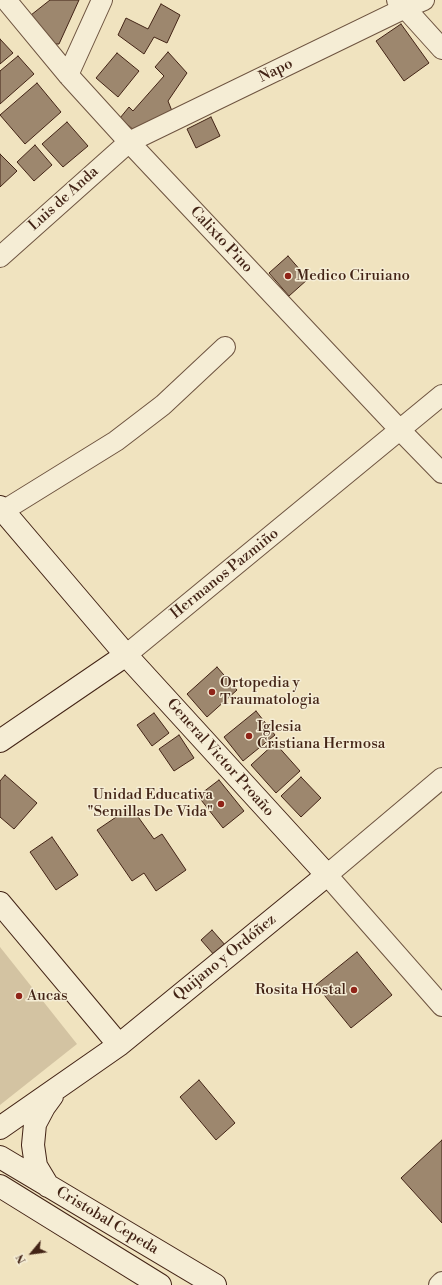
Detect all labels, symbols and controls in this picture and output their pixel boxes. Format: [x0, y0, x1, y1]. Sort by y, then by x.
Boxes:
street label: Napo [256, 55, 296, 87]
street label: Luis de Anda [25, 163, 103, 235]
street label: Calixto Pino [186, 203, 256, 277]
place label: Medico Ciruiano [296, 267, 410, 285]
marker: Medico Ciruiano [283, 271, 293, 281]
street label: Hermanos Pazmiño [167, 525, 283, 623]
place label: Ortopedia y Traumatologia [220, 674, 320, 709]
marker: Ortopedia y Traumatologia [207, 687, 217, 697]
street label: General Victor Proaño [162, 695, 278, 821]
place label: Iglesia Cristiana Hermosa [257, 718, 385, 753]
marker: Iglesia Cristiana Hermosa [244, 731, 254, 741]
place label: Unidad Educativa "Semillas De Vida" [87, 786, 213, 821]
marker: Unidad Educativa "Semillas De Vida" [216, 799, 226, 809]
street label: Quijano y Ordóñez [170, 911, 280, 1005]
place label: Rosita Hostal [255, 981, 346, 999]
marker: Rosita Hostal [349, 985, 359, 995]
place label: Aucas [27, 987, 67, 1005]
marker: Aucas [14, 991, 24, 1001]
street label: Cristobal Cepeda [53, 1183, 161, 1259]
north arrow [12, 1233, 52, 1273]
text: N [13, 1252, 30, 1266]

